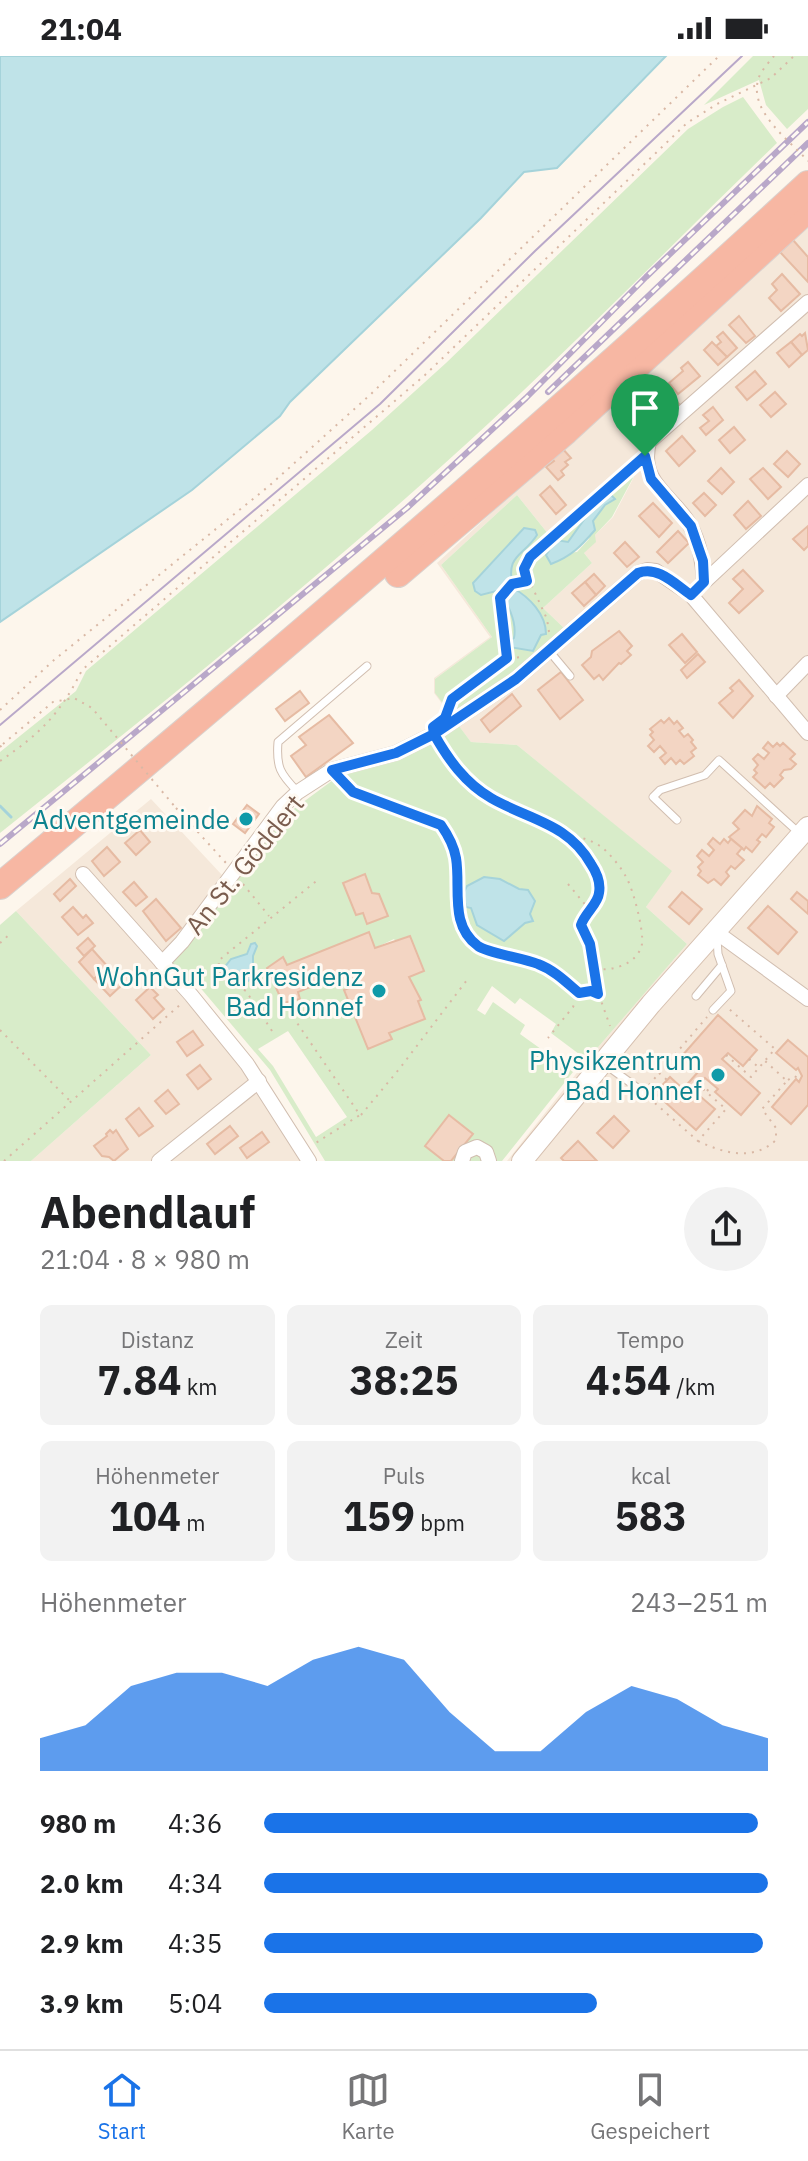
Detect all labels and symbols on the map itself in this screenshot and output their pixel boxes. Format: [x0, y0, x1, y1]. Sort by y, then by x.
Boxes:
pin [611, 374, 679, 456]
street label: An St. Göddert [177, 787, 311, 941]
place label: Adventgemeinde [32, 802, 230, 836]
marker: Adventgemeinde [237, 810, 255, 828]
place label: WohnGut Parkresidenz Bad Honnef [96, 959, 363, 1023]
marker: WohnGut Parkresidenz Bad Honnef [370, 982, 388, 1000]
place label: Physikzentrum Bad Honnef [529, 1043, 702, 1107]
marker: Physikzentrum Bad Honnef [709, 1066, 727, 1084]

